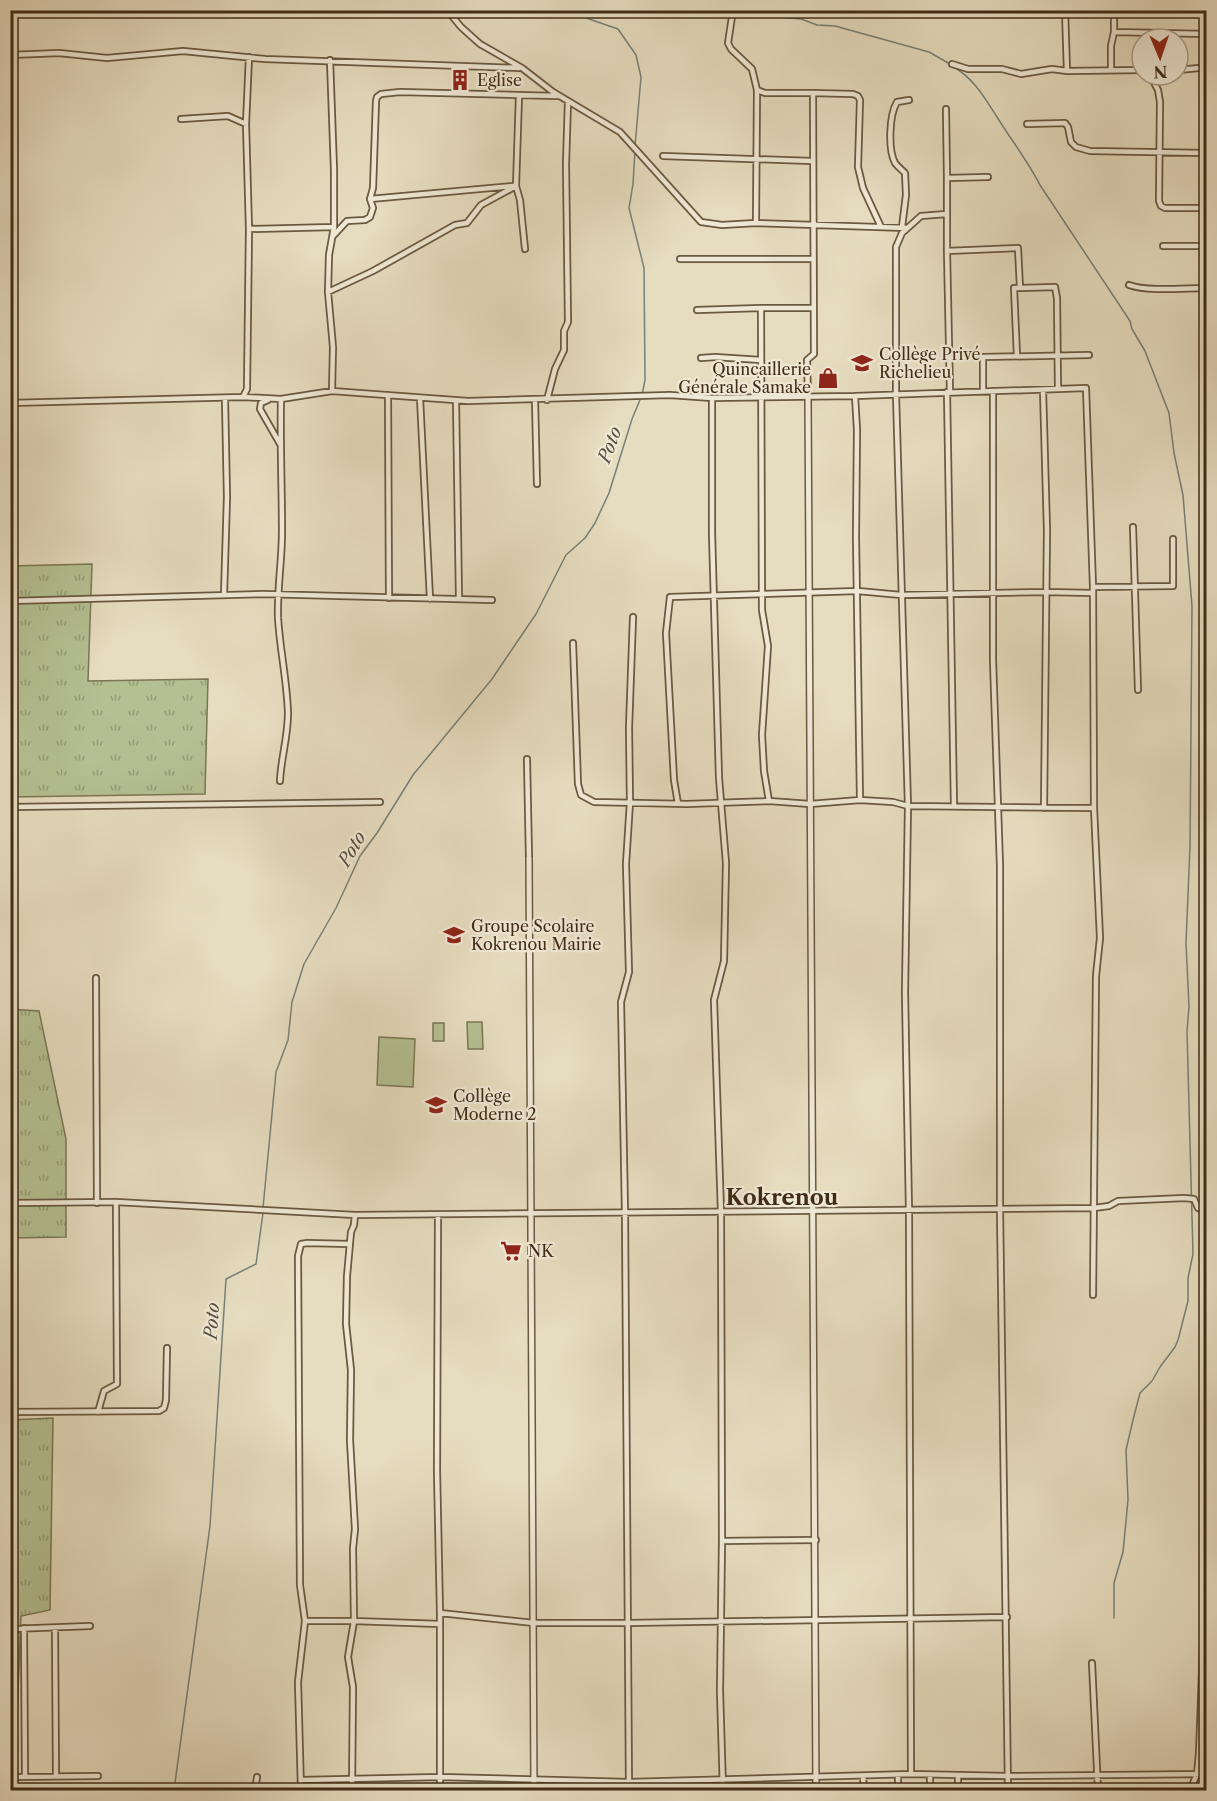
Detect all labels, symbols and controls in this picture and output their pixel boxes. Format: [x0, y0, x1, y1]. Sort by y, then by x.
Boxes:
north arrow [1130, 27, 1190, 87]
text: N [1153, 62, 1168, 82]
building icon: Eglise [448, 68, 472, 92]
place label: Eglise [477, 70, 522, 90]
place label: Collège Privé Richelieu [879, 344, 980, 382]
school or university icon: Collège Privé Richelieu [850, 351, 874, 375]
place label: Quincaillerie Générale Samake [678, 359, 811, 397]
shop icon: Quincaillerie Générale Samake [816, 366, 840, 390]
water label: Poto [593, 424, 627, 468]
water label: Poto [332, 828, 371, 872]
place label: Groupe Scolaire Kokrenou Mairie [471, 916, 601, 954]
school or university icon: Groupe Scolaire Kokrenou Mairie [442, 923, 466, 947]
place label: Collège Moderne 2 [453, 1086, 536, 1124]
school or university icon: Collège Moderne 2 [424, 1093, 448, 1117]
district label: Kokrenou [726, 1184, 839, 1211]
supermarket icon: NK [499, 1239, 523, 1263]
place label: NK [528, 1241, 554, 1261]
water label: Poto [200, 1302, 224, 1342]

